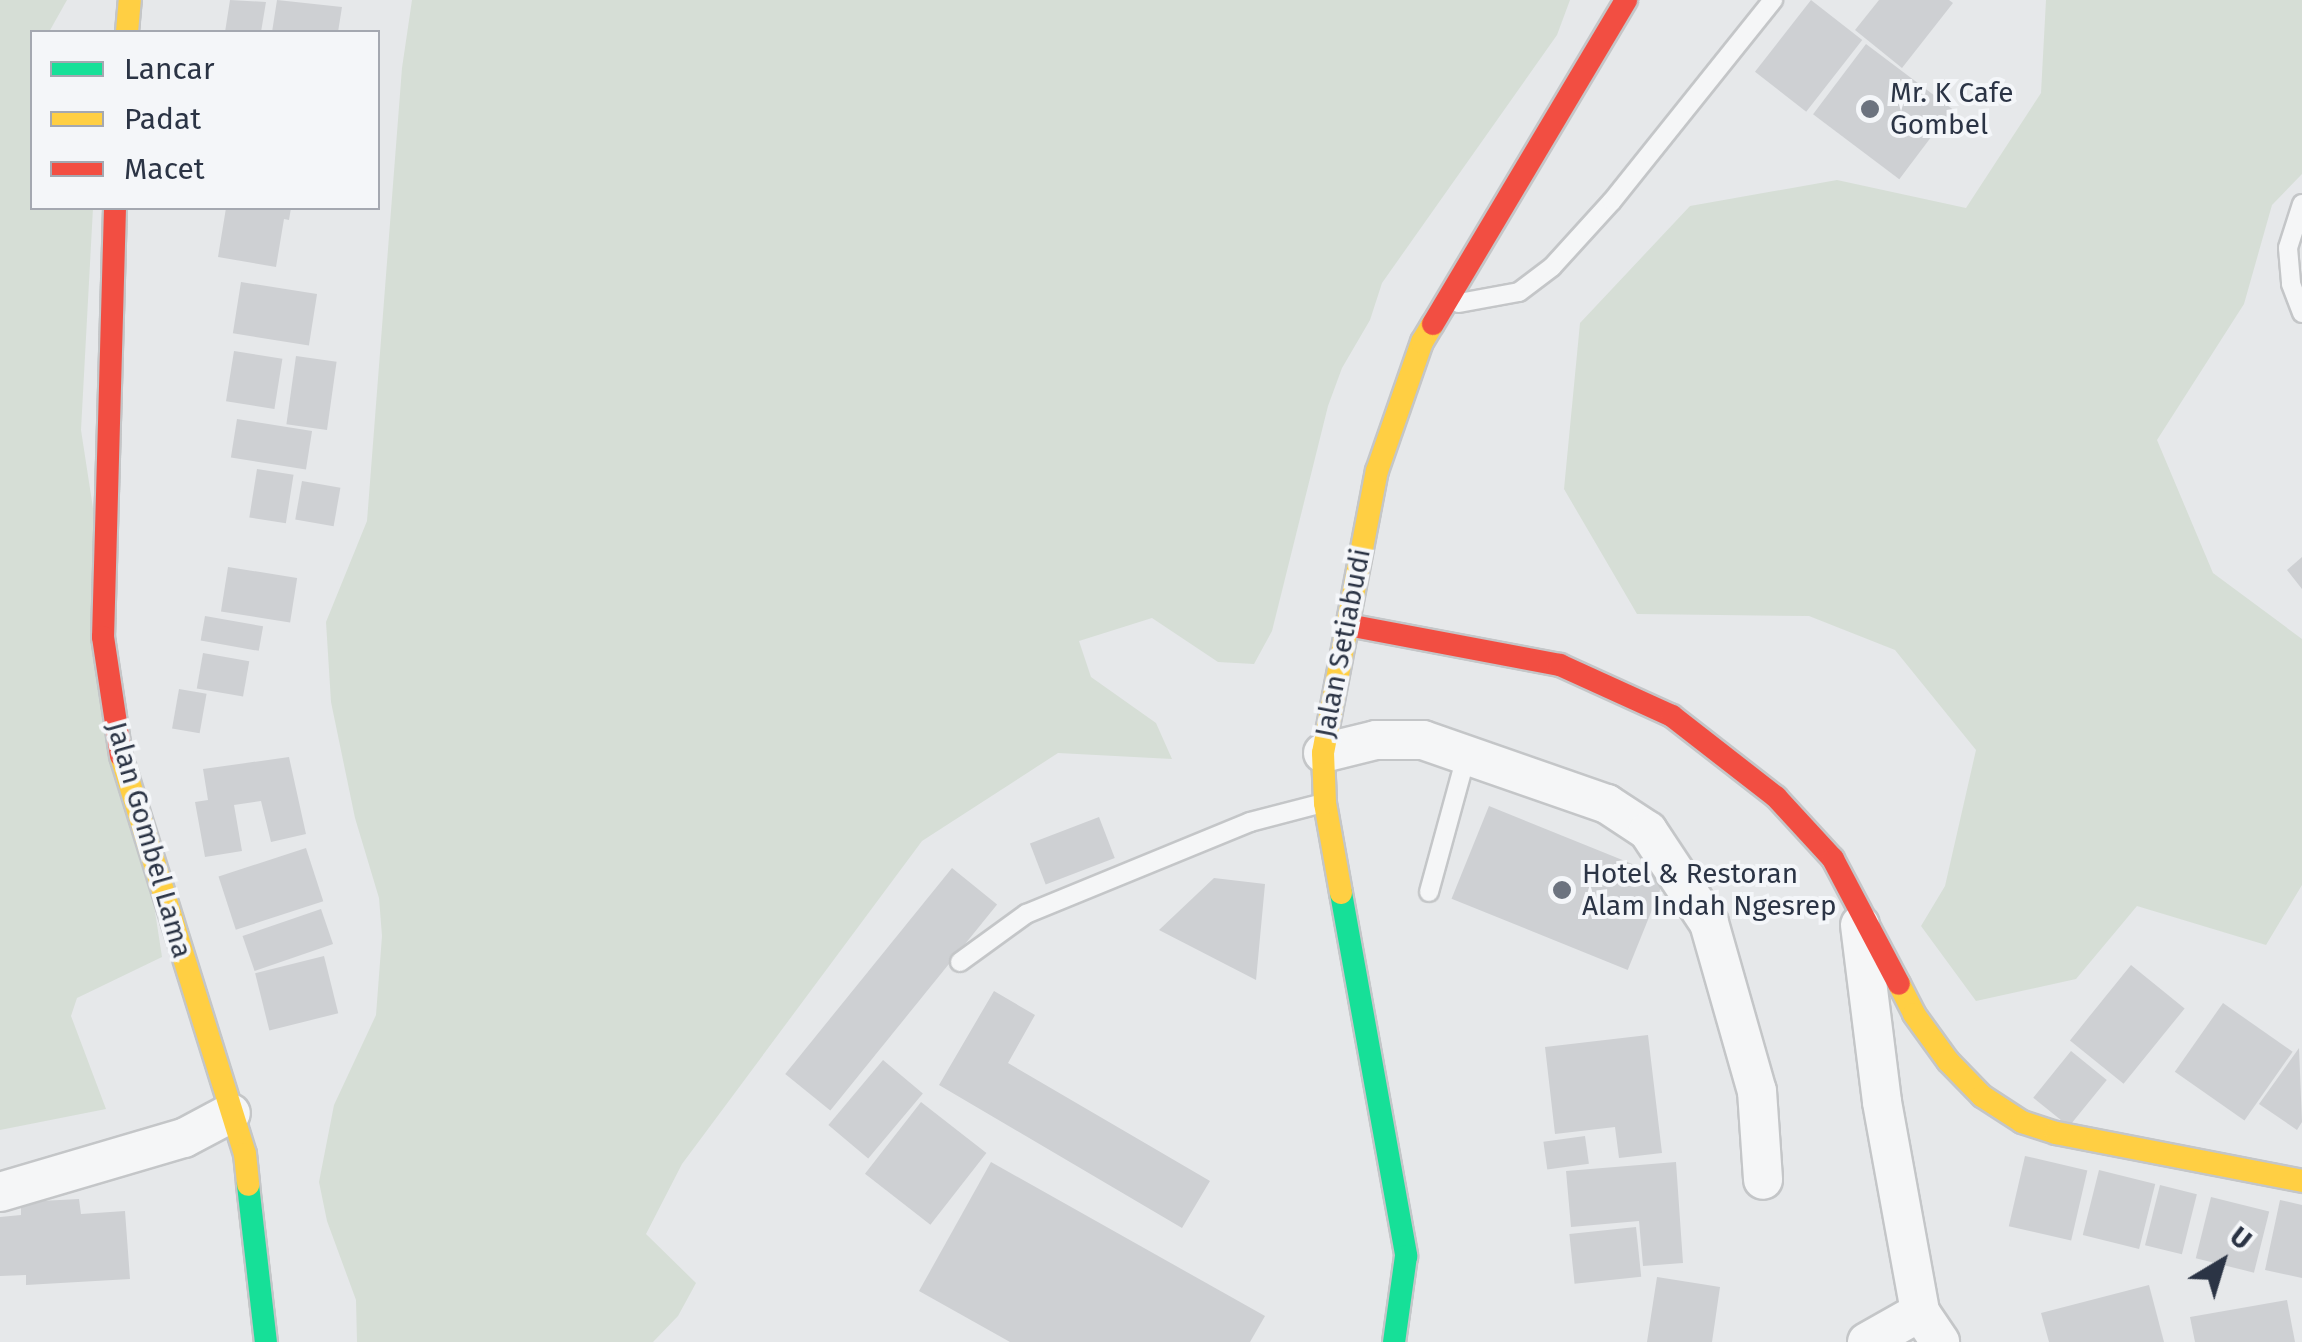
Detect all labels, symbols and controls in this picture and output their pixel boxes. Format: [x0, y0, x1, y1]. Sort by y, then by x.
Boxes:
legend [30, 30, 380, 210]
text: Lancar [124, 51, 214, 87]
place label: Mr. K Cafe Gombel [1890, 76, 2013, 142]
marker: Mr. K Cafe Gombel [1859, 98, 1881, 120]
text: Padat [124, 101, 201, 137]
text: Macet [124, 151, 205, 187]
street label: Jalan Setiabudi [1308, 546, 1378, 740]
street label: Jalan Gombel Lama [99, 718, 199, 962]
place label: Hotel & Restoran Alam Indah Ngesrep [1582, 857, 1837, 923]
marker: Hotel & Restoran Alam Indah Ngesrep [1551, 879, 1573, 901]
north arrow [2172, 1212, 2272, 1312]
text: U [2223, 1219, 2258, 1257]

